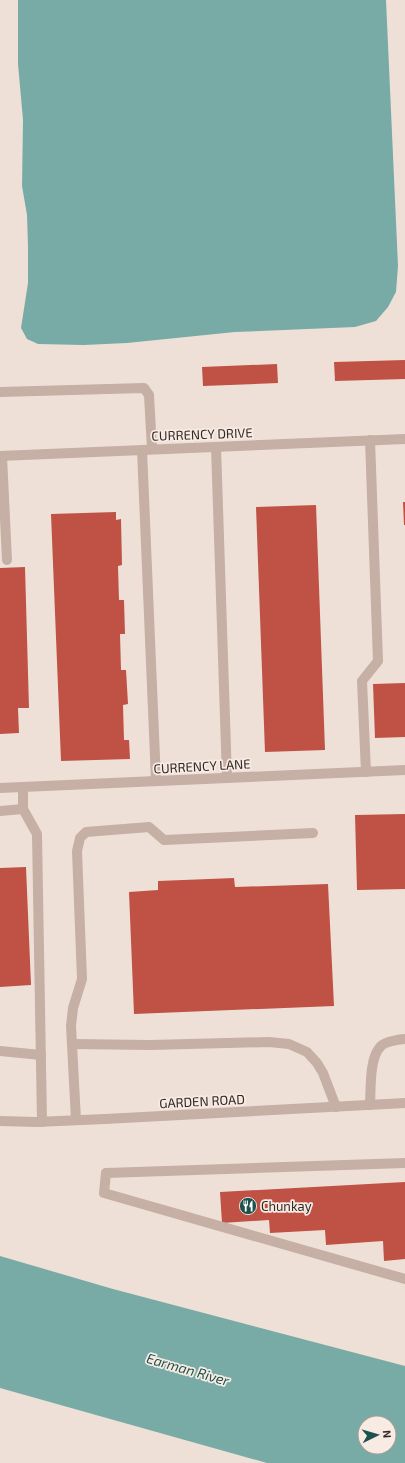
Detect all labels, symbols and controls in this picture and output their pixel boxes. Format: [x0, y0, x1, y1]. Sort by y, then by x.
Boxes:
street label: CURRENCY DRIVE [151, 424, 253, 444]
street label: CURRENCY LANE [153, 755, 251, 777]
street label: GARDEN ROAD [159, 1091, 245, 1111]
restaurant icon: Chunkay [238, 1196, 258, 1216]
place label: Chunkay [261, 1198, 312, 1214]
water label: Earman River [145, 1349, 232, 1389]
north arrow [357, 1415, 397, 1455]
text: N [381, 1430, 394, 1439]

